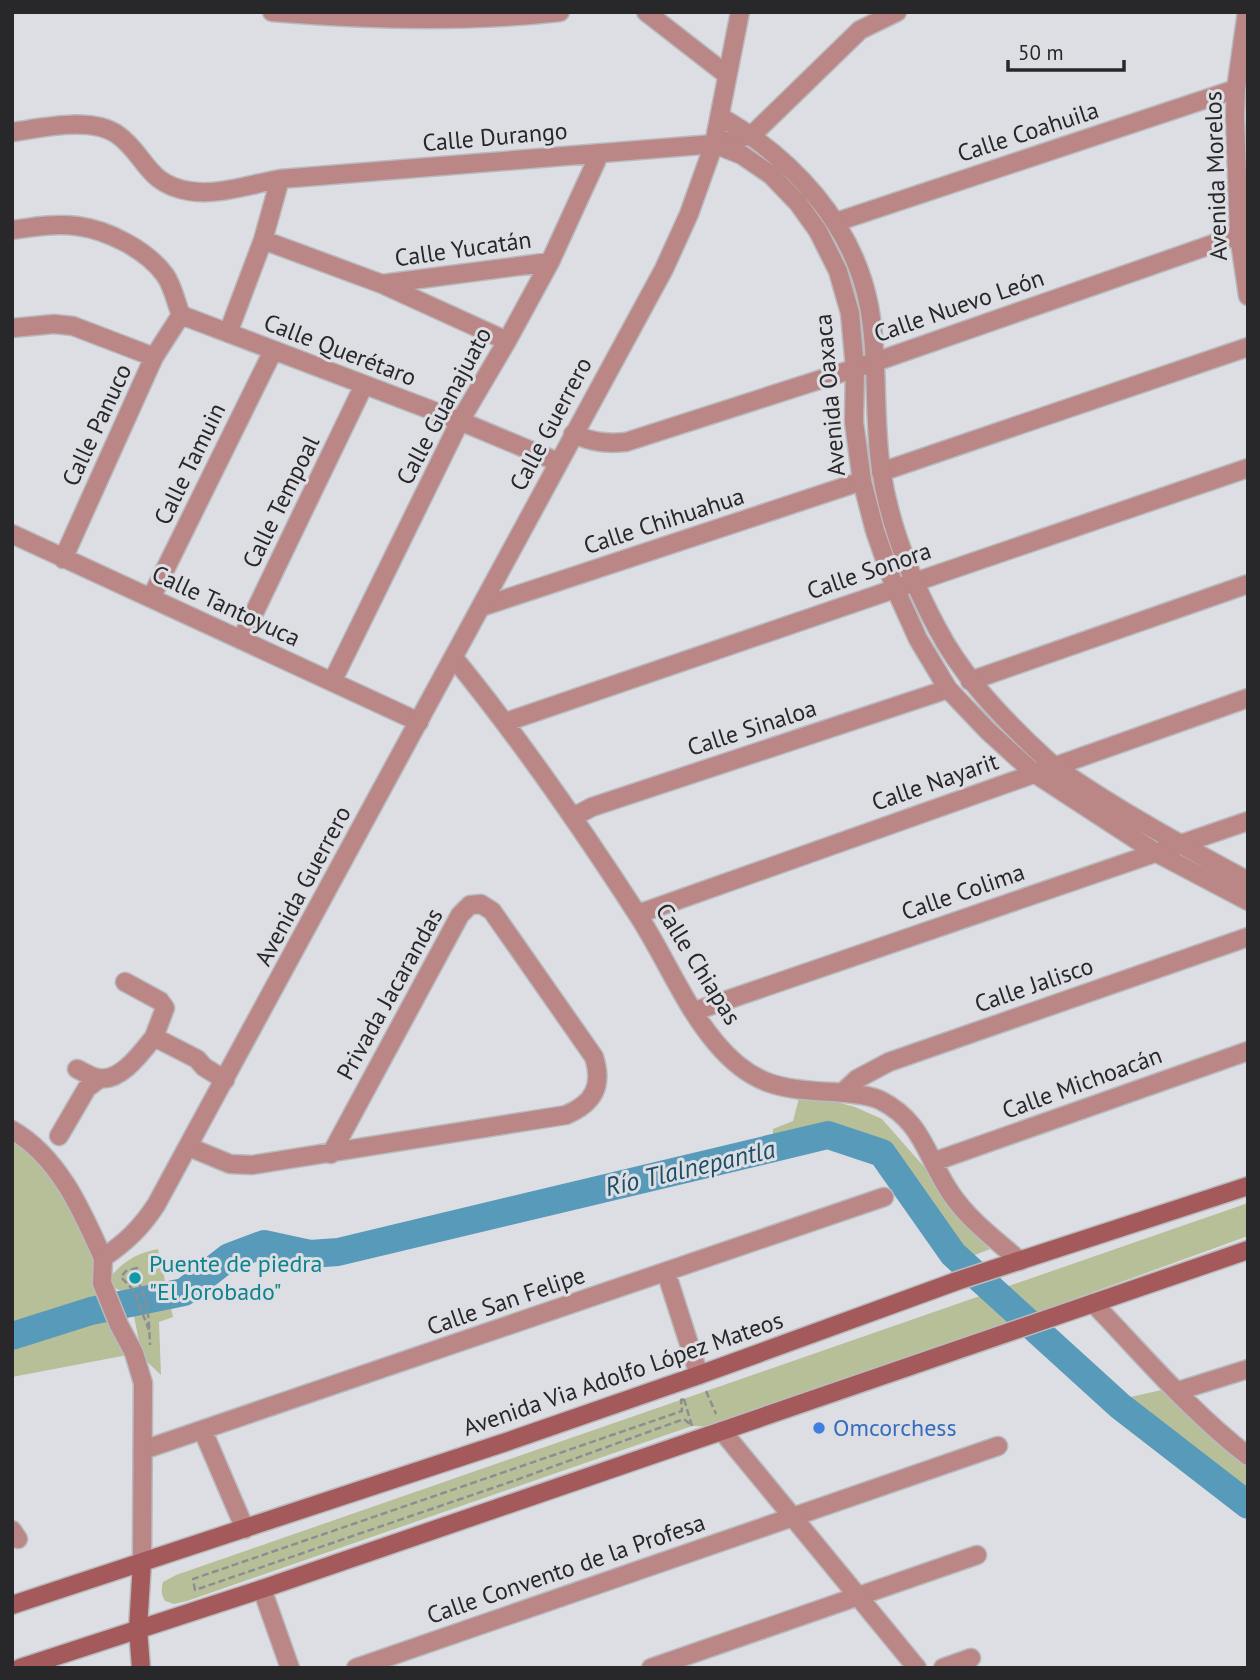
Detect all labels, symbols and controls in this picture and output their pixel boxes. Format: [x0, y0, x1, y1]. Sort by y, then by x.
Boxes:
scale bar [1008, 28, 1124, 72]
text: 50 m [1018, 39, 1064, 66]
street label: Avenida Morelos [1197, 91, 1234, 261]
street label: Calle Coahuila [953, 94, 1102, 169]
street label: Calle Durango [421, 115, 569, 158]
street label: Calle Yucatán [393, 224, 533, 273]
street label: Calle Nuevo León [870, 262, 1048, 349]
street label: Calle Querétaro [260, 306, 421, 393]
street label: Avenida Oaxaca [807, 313, 852, 477]
street label: Calle Guanajuato [389, 322, 498, 490]
street label: Calle Guerrero [502, 352, 599, 496]
street label: Calle Panuco [55, 359, 138, 491]
street label: Calle Tamuin [147, 398, 232, 530]
street label: Calle Tempoal [235, 430, 326, 573]
street label: Calle Chihuahua [580, 480, 748, 561]
street label: Calle Sonora [803, 535, 935, 606]
street label: Calle Tantoyuca [147, 558, 305, 653]
street label: Calle Sinaloa [683, 692, 820, 763]
street label: Calle Nayarit [868, 745, 1002, 818]
street label: Avenida Guerrero [247, 800, 358, 971]
street label: Calle Colima [897, 856, 1029, 927]
street label: Calle Chiapas [649, 897, 748, 1030]
street label: Privada Jacarandas [330, 902, 450, 1085]
street label: Calle Jalisco [970, 950, 1097, 1019]
street label: Calle Michoacán [998, 1039, 1166, 1126]
water label: Río Tlalnepantla [602, 1132, 778, 1203]
place label: Puente de piedra "El Jorobado" [149, 1248, 322, 1307]
street label: Calle San Felipe [423, 1259, 589, 1342]
marker: Puente de piedra "El Jorobado" [127, 1270, 143, 1286]
street label: Avenida Via Adolfo López Mateos [459, 1304, 787, 1443]
place label: Omcorchess [833, 1412, 957, 1443]
marker: Omcorchess [811, 1420, 827, 1436]
street label: Calle Convento de la Profesa [423, 1506, 709, 1631]

